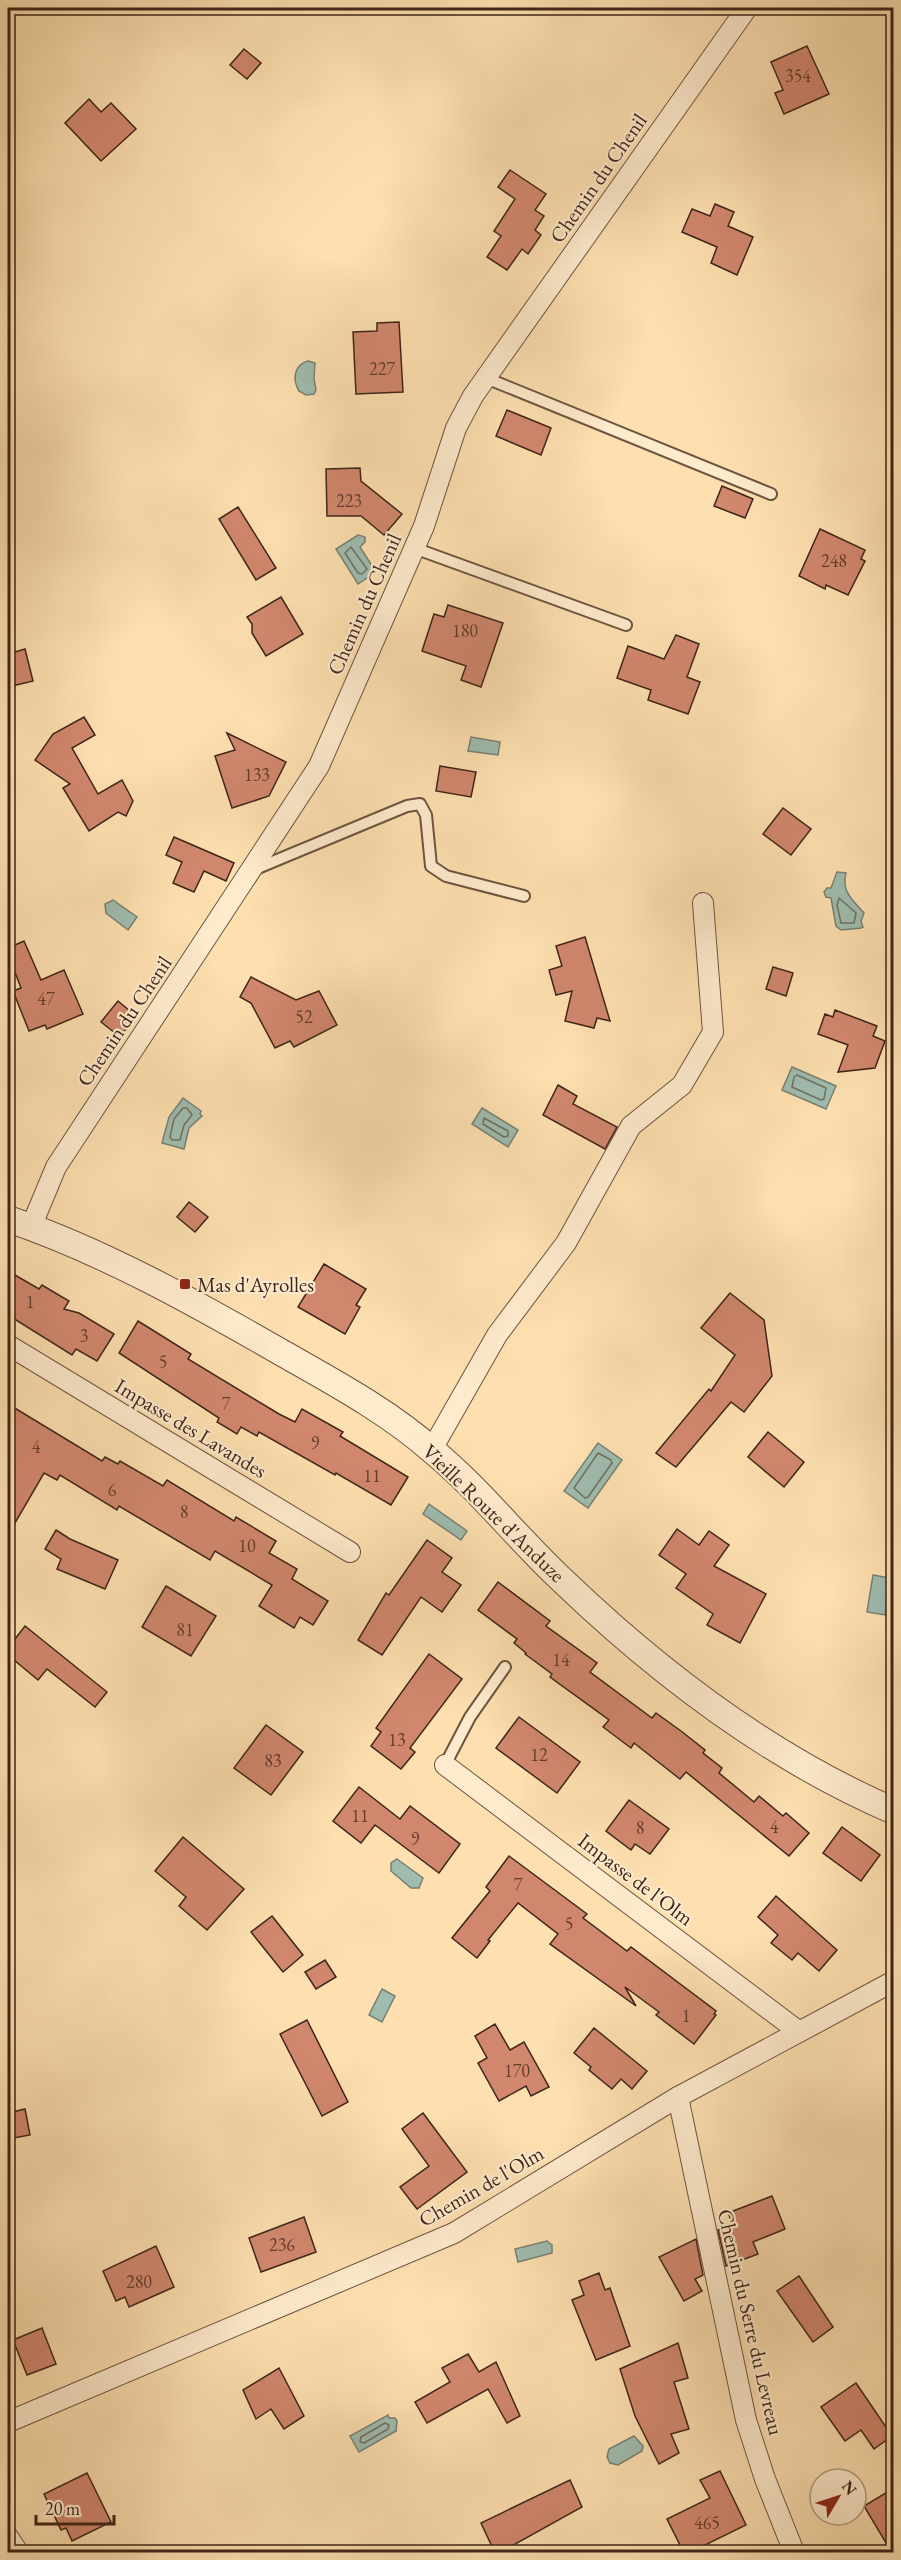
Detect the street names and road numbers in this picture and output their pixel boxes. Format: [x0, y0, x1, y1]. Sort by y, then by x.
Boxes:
street label: Chemin du Chenil [543, 108, 653, 248]
street label: Chemin du Chenil [321, 529, 407, 679]
street label: Chemin du Chenil [70, 951, 178, 1091]
street label: Impasse des Lavandes [110, 1372, 272, 1484]
street label: Vieille Route d'Anduze [417, 1438, 571, 1588]
street label: Impasse de l'Olm [573, 1827, 699, 1931]
street label: Chemin de l'Olm [413, 2139, 549, 2233]
street label: Chemin du Serre du Levreau [712, 2206, 790, 2438]

